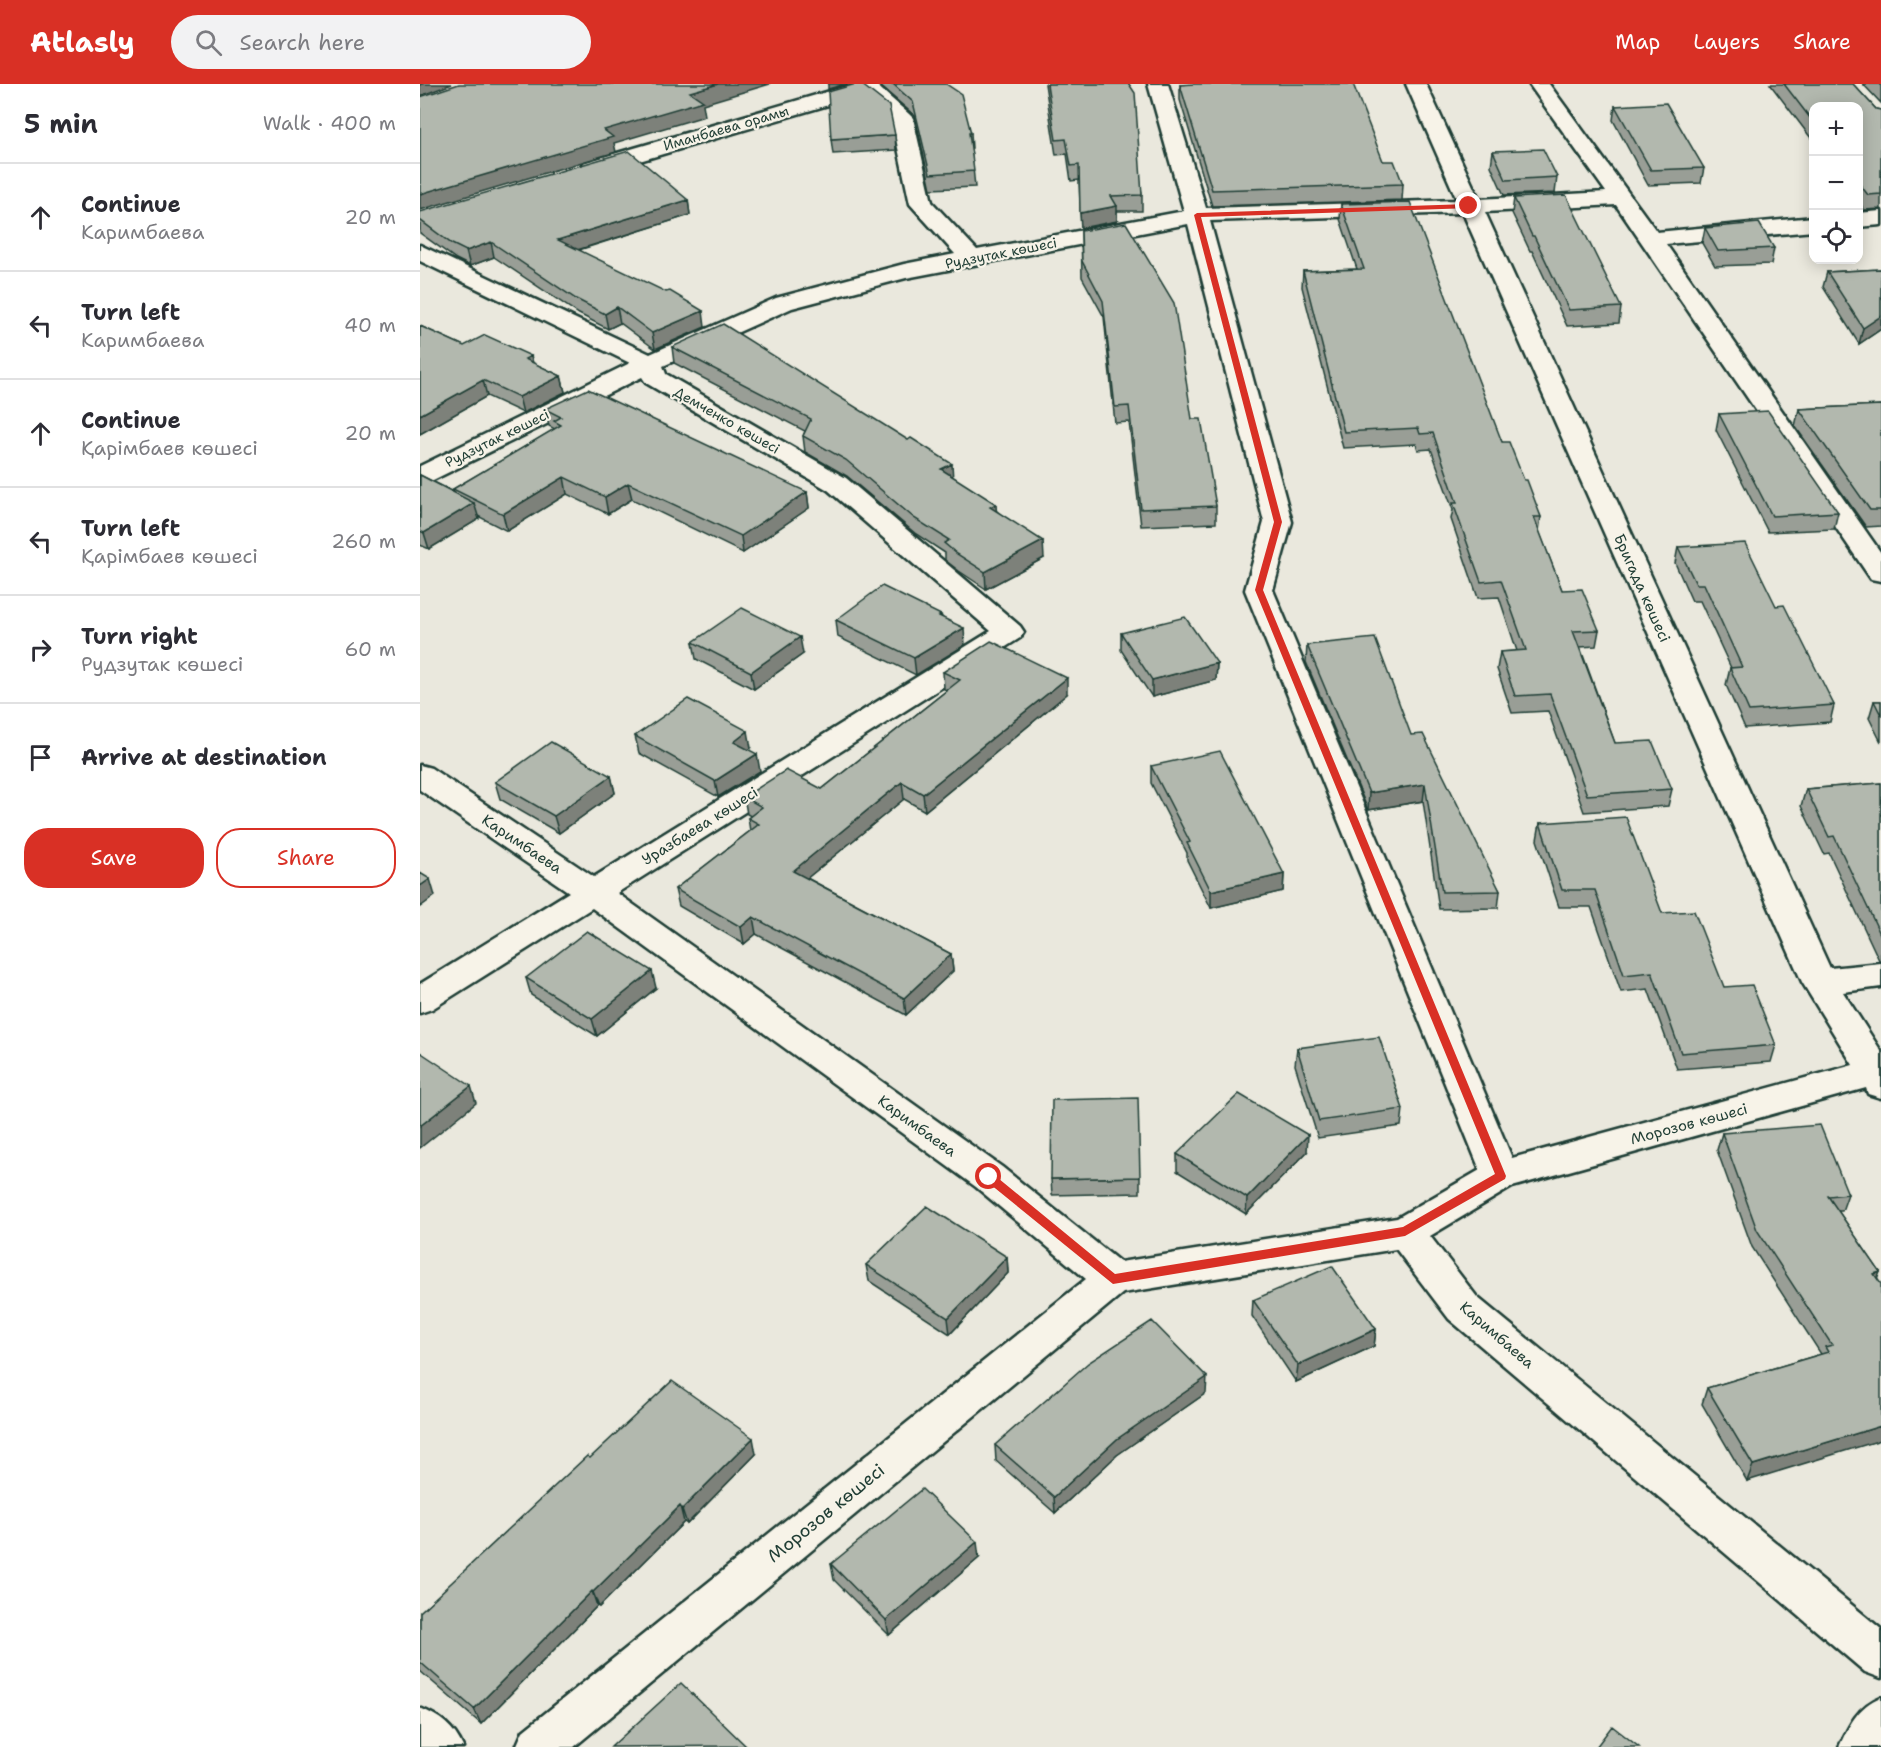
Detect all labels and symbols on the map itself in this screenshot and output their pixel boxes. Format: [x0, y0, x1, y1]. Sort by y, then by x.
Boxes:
street label: Иманбаева орамы [661, 101, 791, 155]
route end [1455, 192, 1481, 218]
street label: Рудзутак көшесі [943, 233, 1059, 273]
street label: Демченко көшесі [671, 382, 783, 458]
street label: Рудзутак көшесі [442, 405, 552, 471]
street label: Бригада көшесі [1609, 531, 1675, 645]
street label: Уразбаева көшесі [638, 782, 762, 870]
street label: Каримбаева [478, 810, 566, 879]
street label: Каримбаева [874, 1091, 961, 1162]
street label: Морозов көшесі [1628, 1099, 1750, 1149]
route start [975, 1163, 1001, 1189]
street label: Каримбаева [1456, 1297, 1539, 1373]
street label: Морозов көшесі [762, 1458, 890, 1568]

